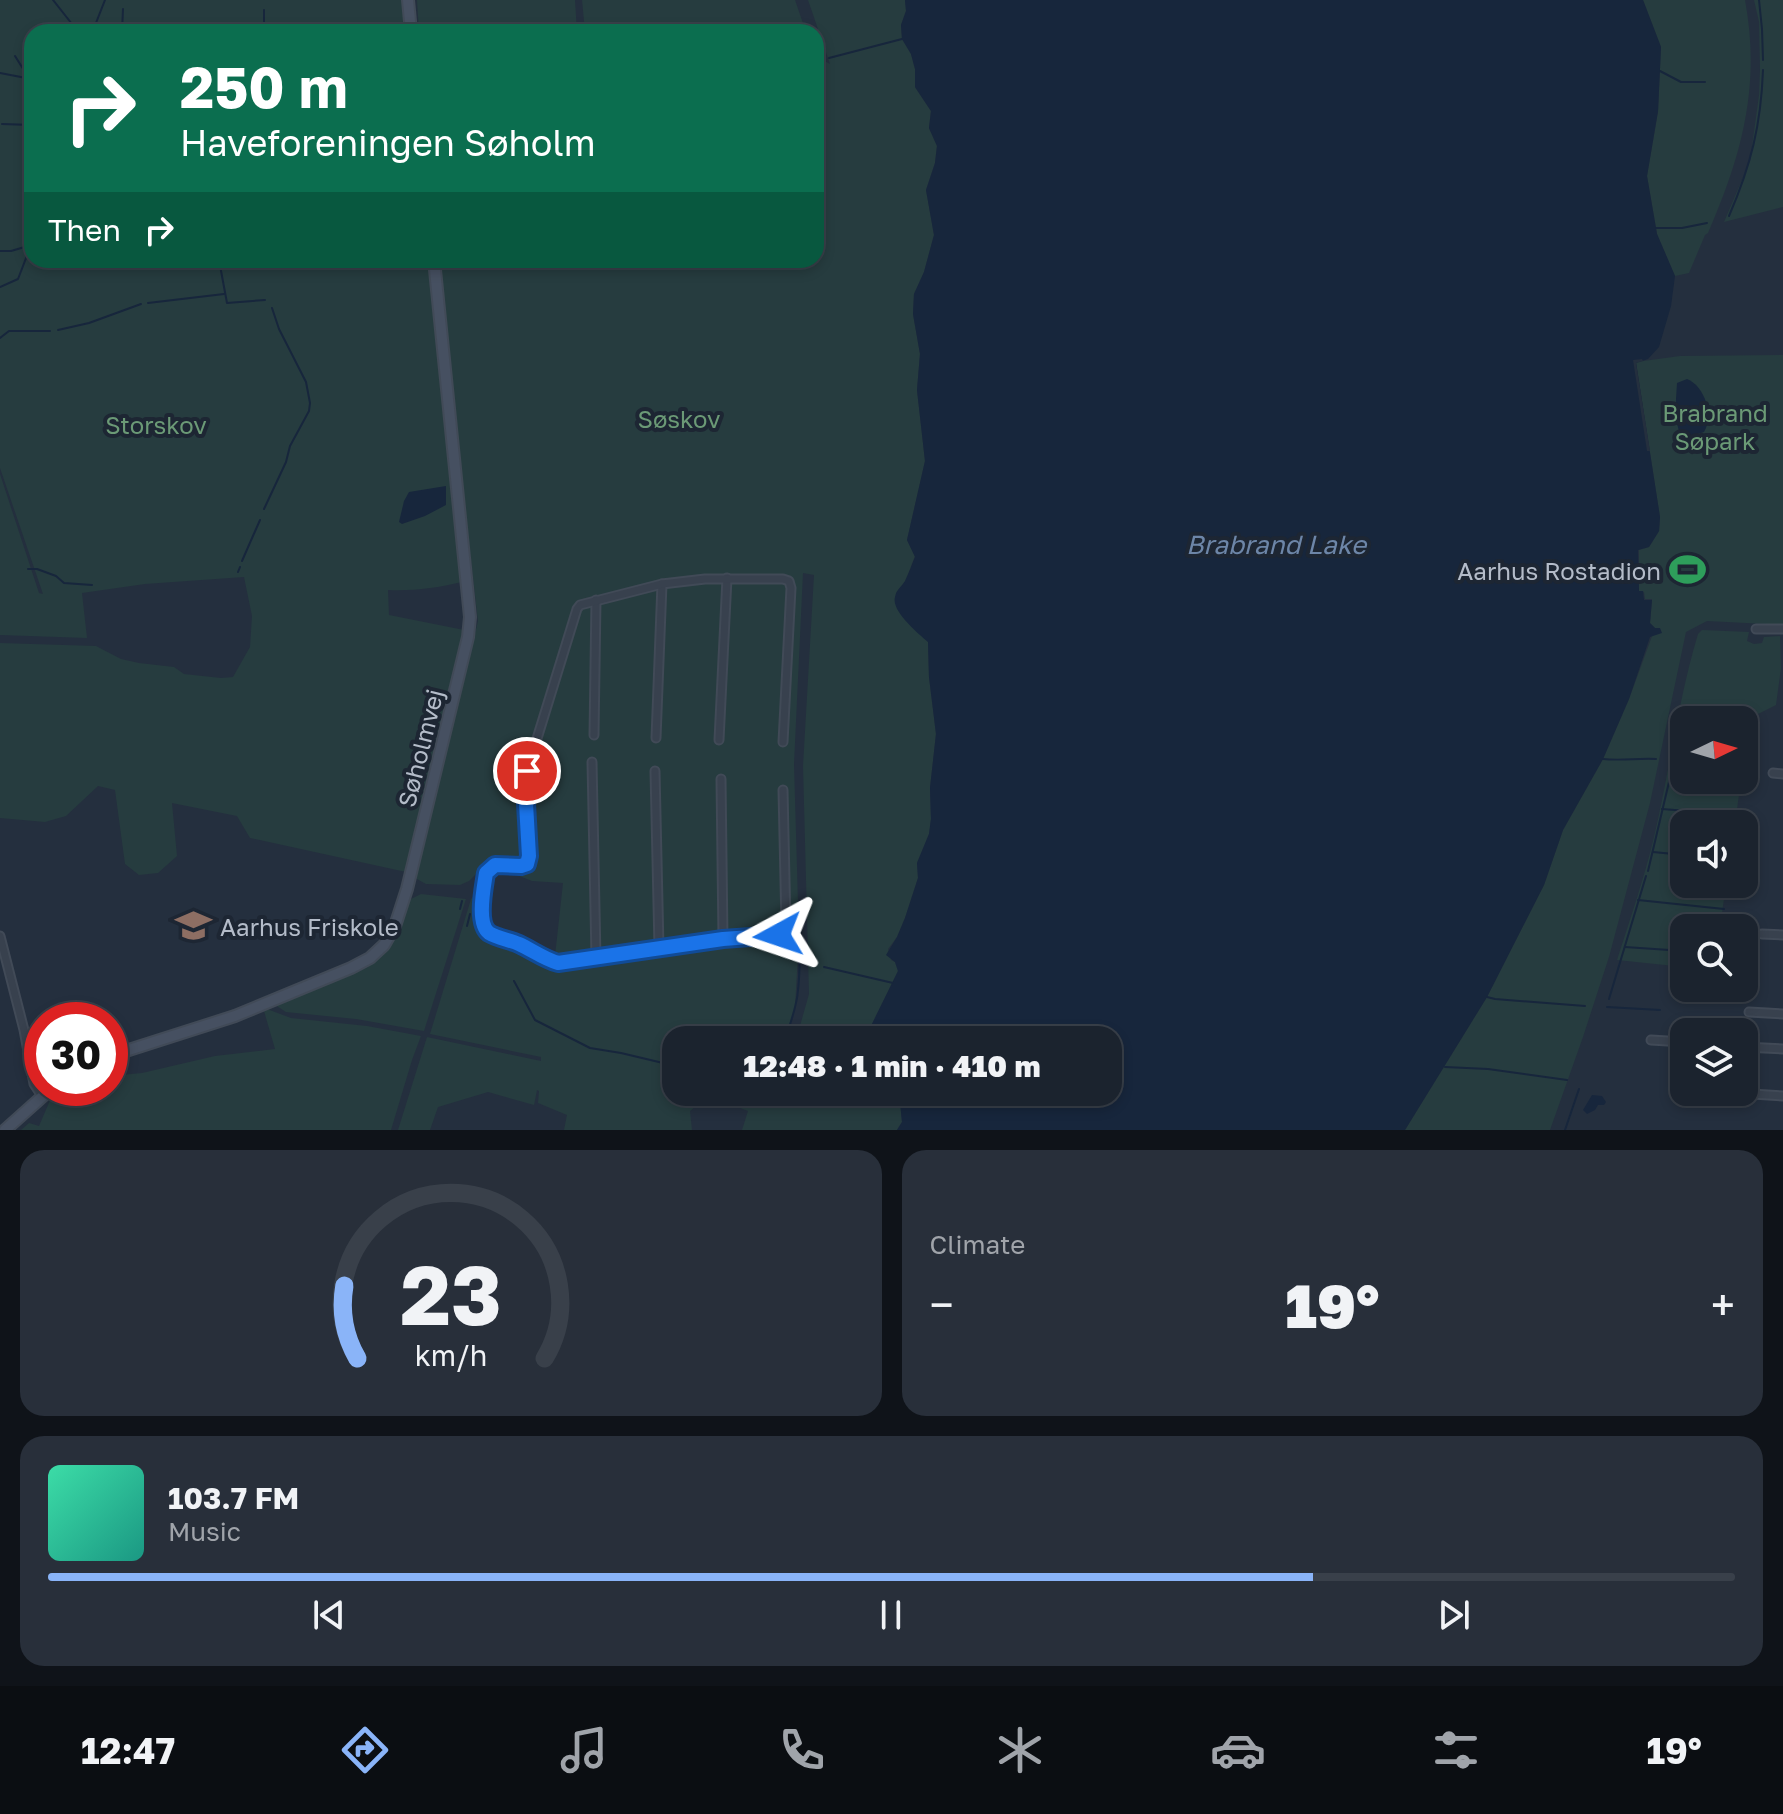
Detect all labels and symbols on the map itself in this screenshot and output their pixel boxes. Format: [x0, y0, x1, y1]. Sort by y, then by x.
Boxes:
park label: Brabrand Søpark [1662, 398, 1768, 455]
park label: Søskov [638, 404, 720, 433]
park label: Storskov [105, 410, 207, 439]
water label: Brabrand Lake [1186, 529, 1368, 560]
sports icon: Aarhus Rostadion [1668, 551, 1706, 589]
place label: Aarhus Rostadion [1457, 556, 1661, 585]
street label: Søholmvej [391, 686, 449, 810]
north arrow [1670, 706, 1758, 794]
pin [493, 737, 561, 805]
position arrow [736, 893, 820, 977]
school or university icon: Aarhus Friskole [175, 907, 213, 945]
place label: Aarhus Friskole [220, 912, 399, 941]
speed limit sign: 30 [24, 1002, 128, 1106]

